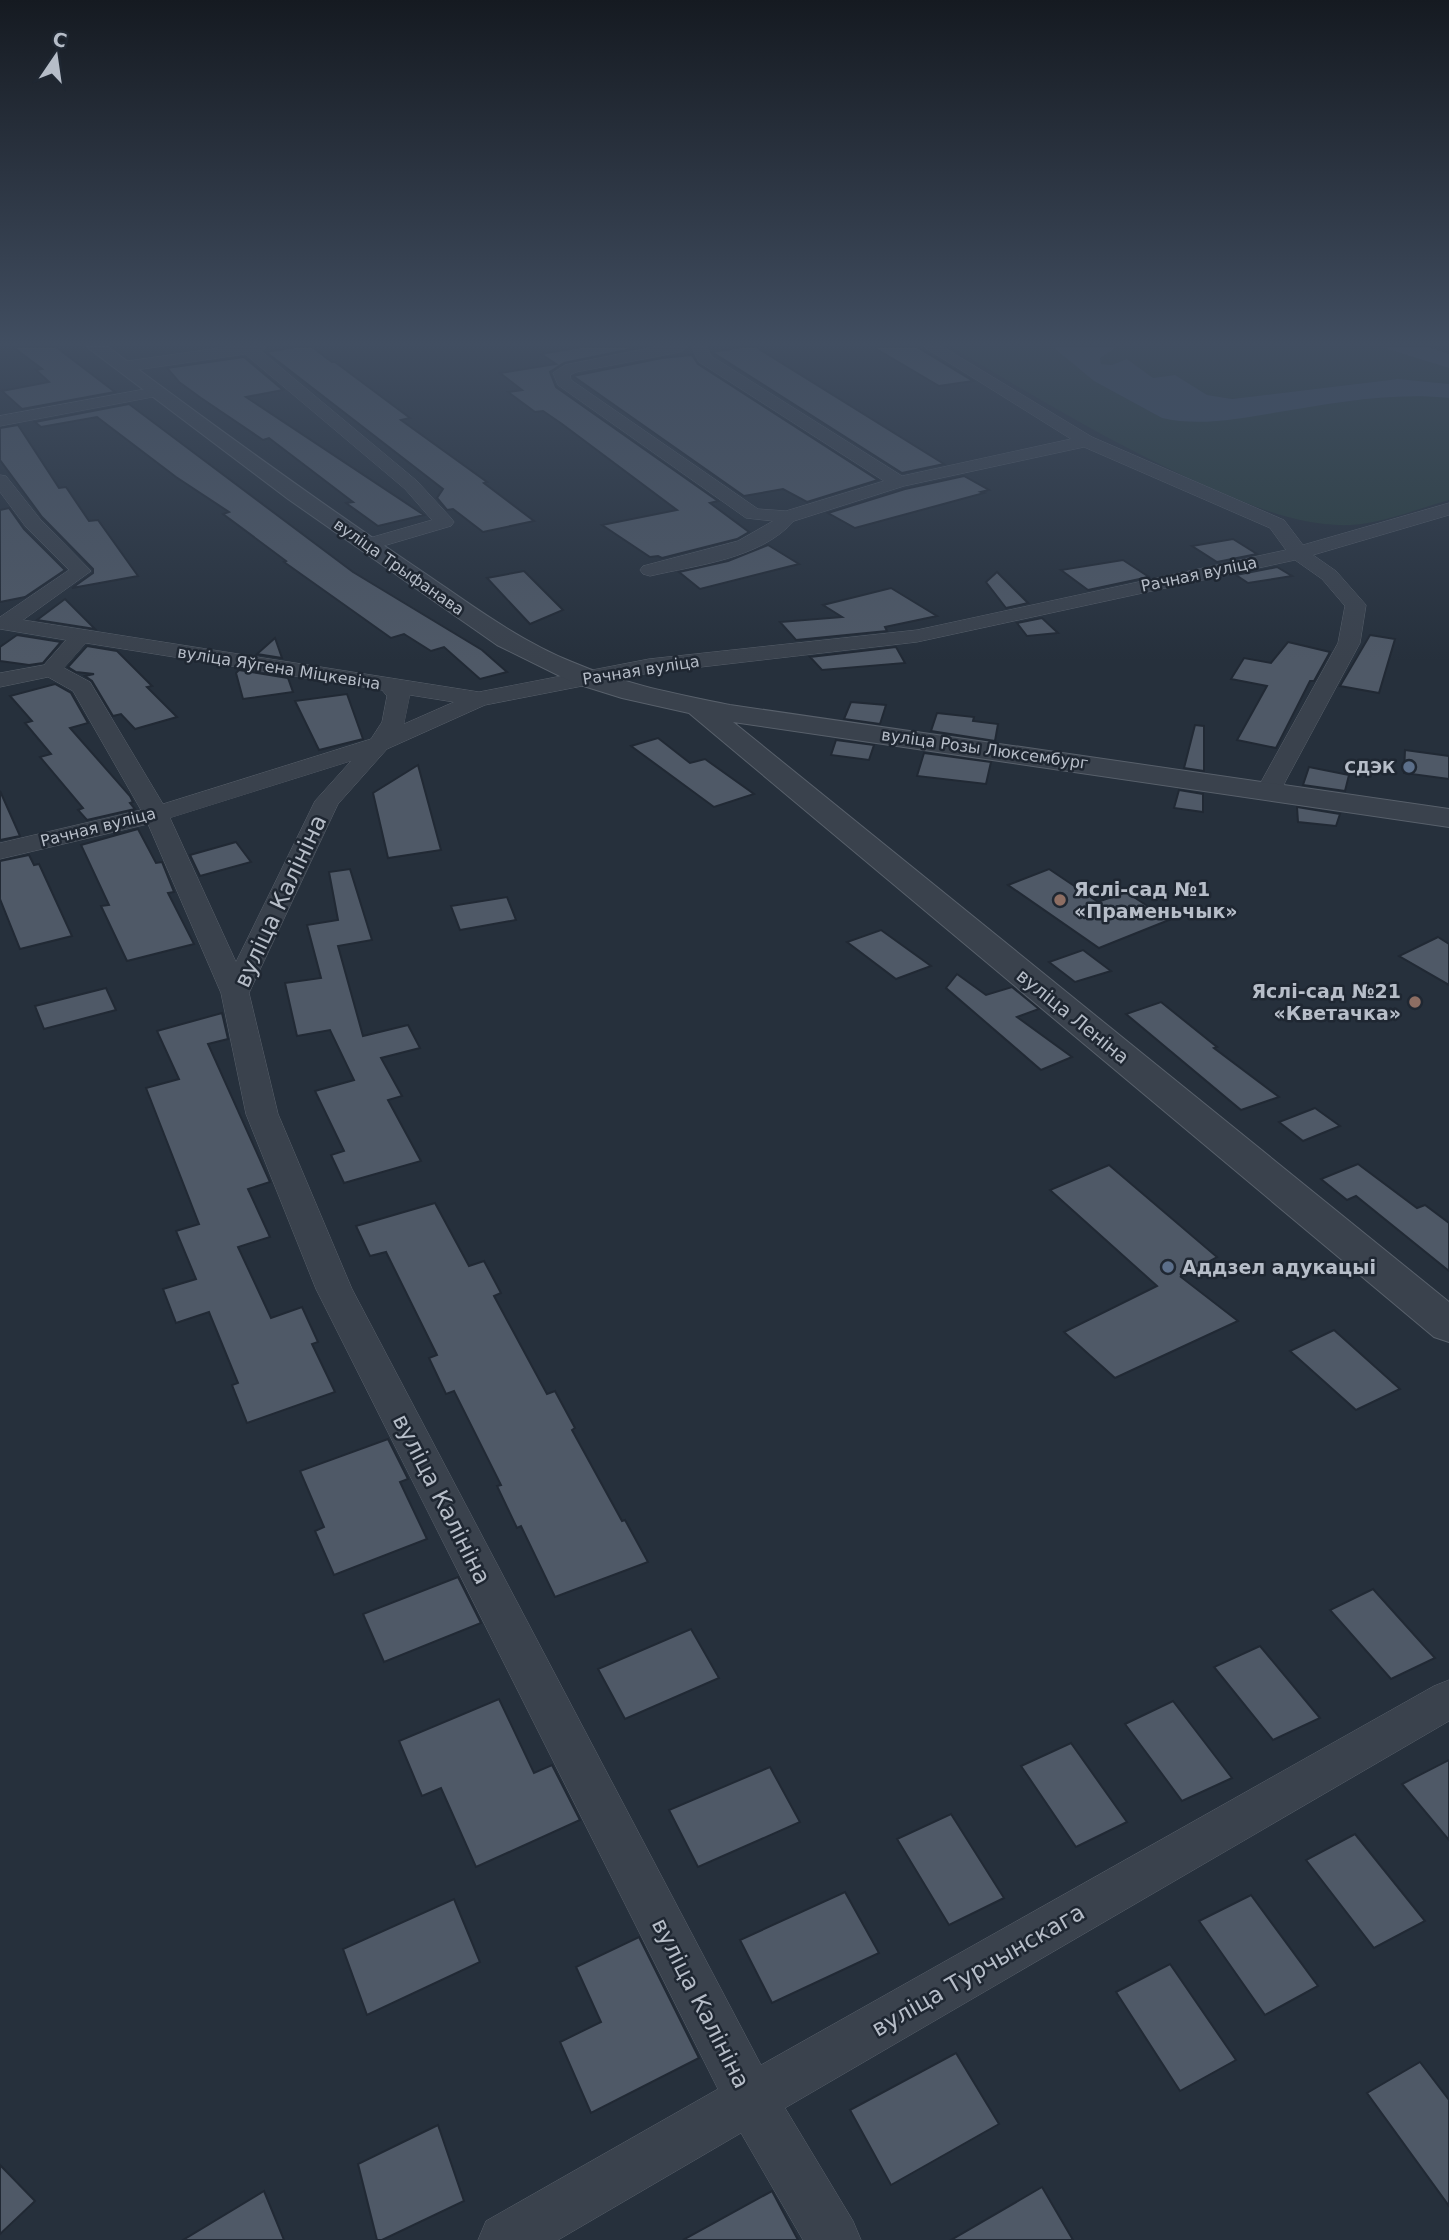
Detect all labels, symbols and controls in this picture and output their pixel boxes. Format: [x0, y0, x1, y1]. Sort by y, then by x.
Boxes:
north arrow [21, 21, 91, 91]
text: С [51, 27, 69, 52]
street label: вуліца Трыфанава [330, 515, 468, 619]
street label: Рачная вуліца [1139, 552, 1259, 596]
street label: вуліца Яўгена Міцкевіча [176, 643, 382, 693]
street label: Рачная вуліца [581, 651, 701, 689]
street label: вуліца Розы Люксембург [880, 725, 1090, 773]
place label: СДЭК [1344, 758, 1395, 777]
marker: СДЭК [1401, 759, 1417, 775]
street label: Рачная вуліца [38, 803, 158, 851]
street label: вуліца Калініна [229, 811, 331, 991]
place label: Яслі-сад №1 «Праменьчык» [1074, 878, 1238, 922]
marker: Яслі-сад №1 «Праменьчык» [1052, 892, 1068, 908]
street label: вуліца Леніна [1012, 964, 1134, 1068]
place label: Яслі-сад №21 «Кветачка» [1251, 980, 1401, 1024]
marker: Яслі-сад №21 «Кветачка» [1407, 994, 1423, 1010]
place label: Аддзел адукацыі [1182, 1256, 1376, 1278]
marker: Аддзел адукацыі [1160, 1259, 1176, 1275]
street label: вуліца Калініна [388, 1410, 496, 1588]
street label: вуліца Турчынскага [867, 1898, 1089, 2042]
street label: вуліца Калініна [647, 1914, 755, 2092]

